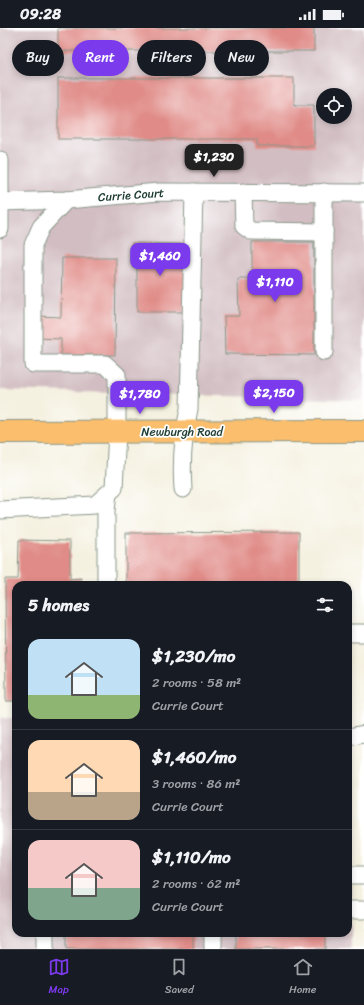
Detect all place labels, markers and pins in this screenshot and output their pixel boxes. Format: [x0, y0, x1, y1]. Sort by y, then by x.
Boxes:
pin: $1,230 [181, 144, 247, 178]
pin: $1,460 [127, 243, 193, 277]
pin: $1,110 [242, 269, 308, 303]
pin: $2,150 [241, 380, 307, 414]
pin: $1,780 [107, 381, 173, 415]

